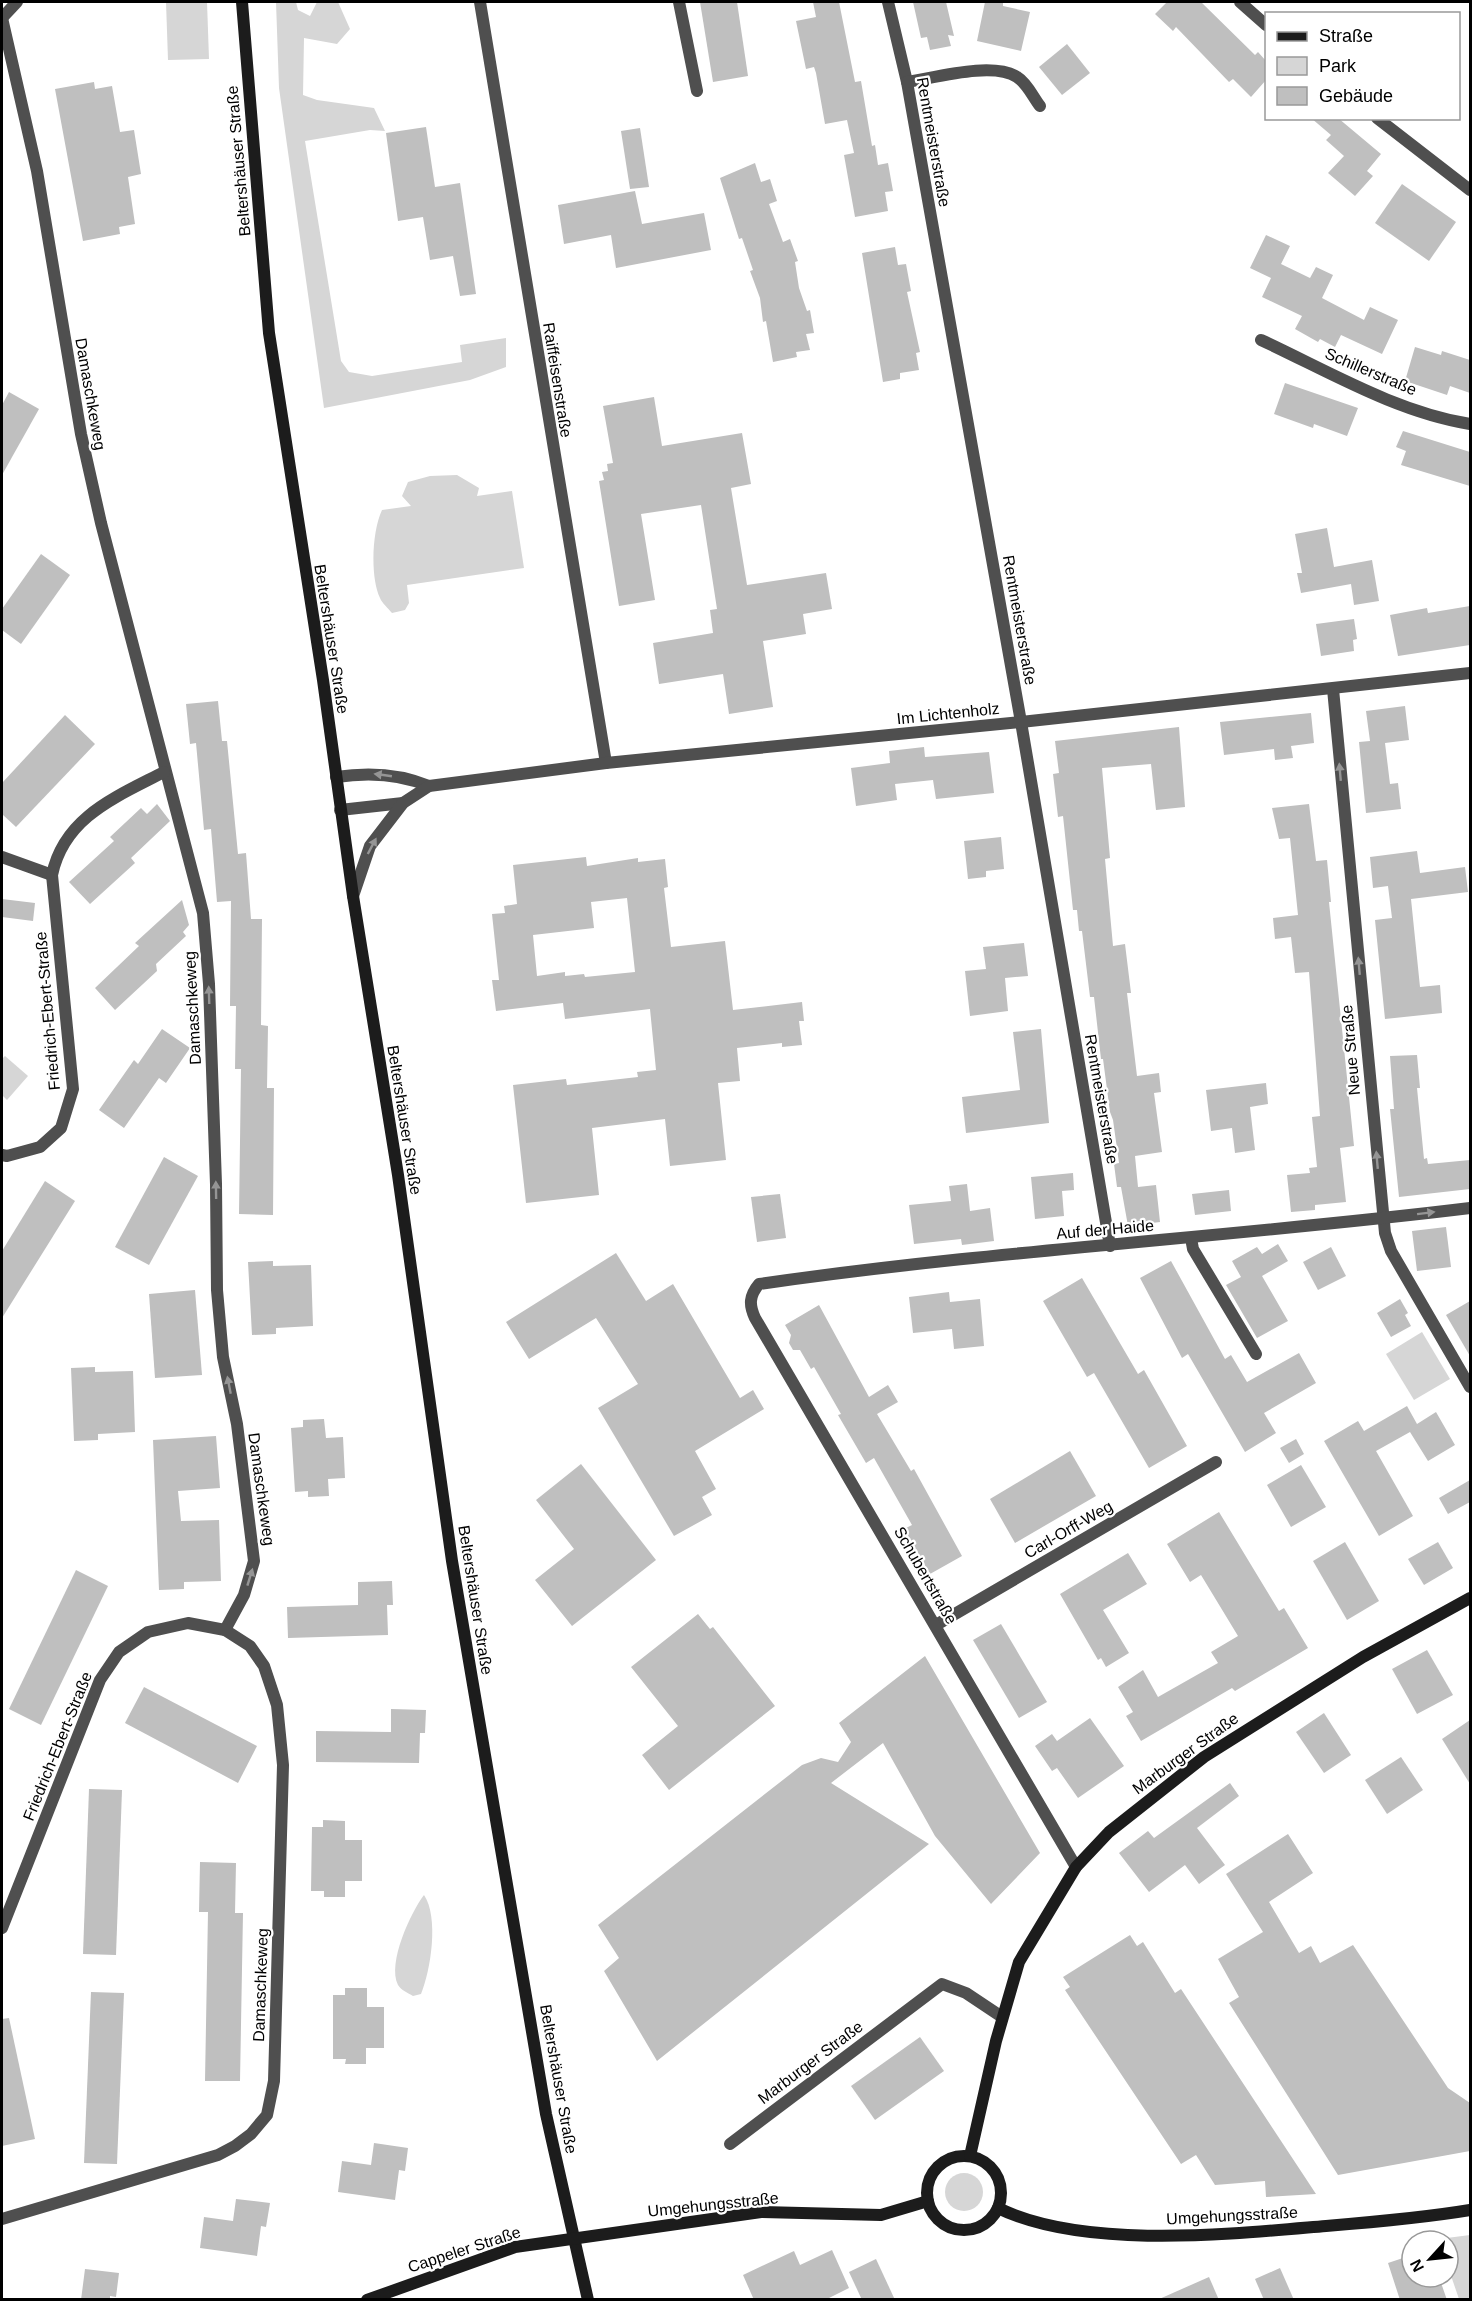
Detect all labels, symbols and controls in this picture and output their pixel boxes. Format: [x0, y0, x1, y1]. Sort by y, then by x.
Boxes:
legend [1265, 12, 1460, 120]
text: Straße [1319, 26, 1373, 46]
text: Park [1319, 56, 1357, 76]
street label: Rentmeisterstraße [914, 76, 953, 208]
street label: Beltershäuser Straße [223, 85, 254, 237]
text: Gebäude [1319, 86, 1393, 106]
street label: Raiffeisenstraße [540, 321, 575, 439]
street label: Damaschkeweg [72, 337, 109, 452]
street label: Schillerstraße [1322, 345, 1419, 398]
street label: Rentmeisterstraße [1000, 554, 1039, 686]
street label: Beltershäuser Straße [311, 563, 352, 715]
street label: Im Lichtenholz [896, 700, 1000, 727]
one-way arrow [1335, 763, 1345, 782]
one-way arrow [373, 770, 392, 779]
one-way arrow [367, 837, 377, 854]
street label: Friedrich-Ebert-Straße [32, 931, 63, 1091]
street label: Damaschkeweg [181, 951, 204, 1065]
one-way arrow [1354, 957, 1364, 976]
one-way arrow [204, 986, 214, 1005]
street label: Neue Straße [1338, 1004, 1363, 1096]
street label: Rentmeisterstraße [1082, 1033, 1121, 1165]
street label: Beltershäuser Straße [384, 1044, 425, 1196]
one-way arrow [1372, 1151, 1382, 1170]
one-way arrow [211, 1181, 221, 1200]
one-way arrow [1417, 1209, 1436, 1218]
street label: Auf der Haide [1056, 1217, 1155, 1242]
one-way arrow [224, 1375, 233, 1394]
street label: Damaschkeweg [245, 1432, 278, 1547]
street label: Carl-Orff-Weg [1021, 1497, 1115, 1562]
street label: Beltershäuser Straße [455, 1524, 496, 1676]
street label: Schubertstraße [891, 1524, 960, 1627]
one-way arrow [246, 1568, 255, 1586]
street label: Friedrich-Ebert-Straße [20, 1669, 95, 1823]
street label: Marburger Straße [1129, 1709, 1241, 1797]
street label: Damaschkeweg [250, 1928, 271, 2042]
street label: Beltershäuser Straße [537, 2003, 580, 2155]
street label: Marburger Straße [755, 2018, 866, 2107]
street label: Umgehungsstraße [647, 2189, 779, 2220]
street label: Umgehungsstraße [1166, 2204, 1298, 2227]
street label: Cappeler Straße [406, 2223, 523, 2276]
north arrow [1400, 2229, 1460, 2289]
text: N [1407, 2257, 1427, 2275]

